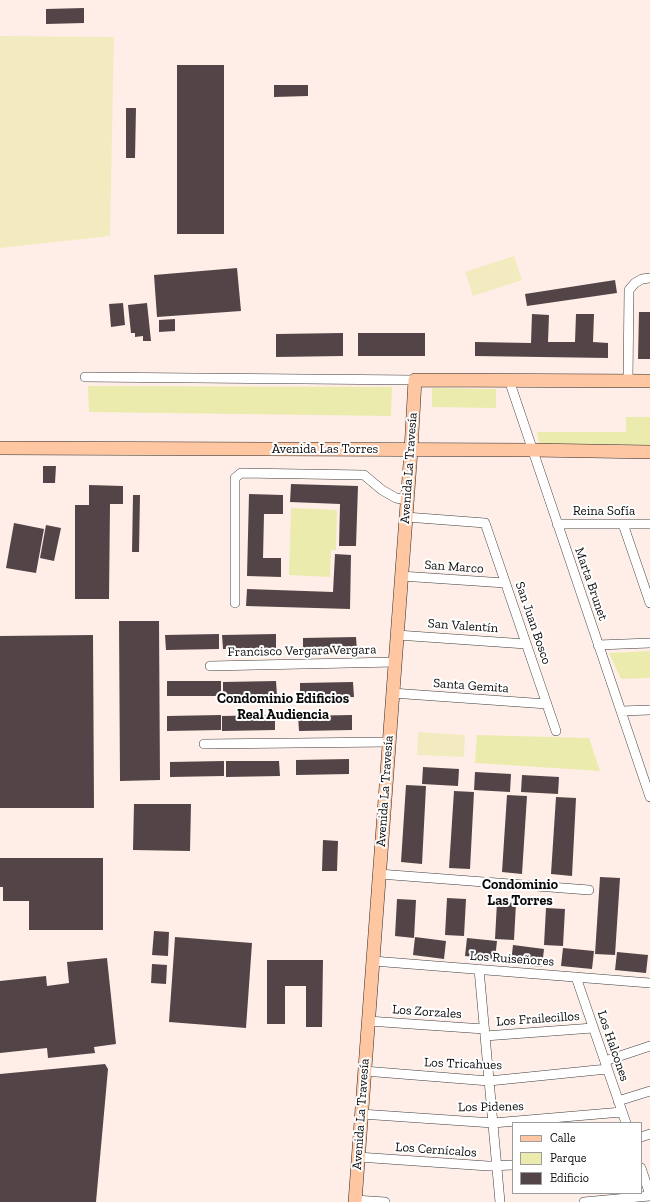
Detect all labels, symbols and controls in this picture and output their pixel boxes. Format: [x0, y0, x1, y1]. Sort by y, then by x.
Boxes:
street label: Avenida La Travesía [397, 412, 421, 524]
street label: Avenida Las Torres [272, 441, 378, 457]
street label: Reina Sofía [573, 503, 635, 519]
street label: Marta Brunet [571, 545, 611, 623]
street label: San Marco [424, 557, 484, 577]
street label: San Juan Bosco [512, 580, 554, 666]
street label: San Valentín [427, 616, 499, 636]
street label: Francisco Vergara Vergara [227, 642, 377, 660]
street label: Santa Gemita [433, 676, 509, 696]
district label: Condominio Edificios Real Audiencia [217, 691, 349, 724]
street label: Avenida La Travesía [373, 735, 397, 847]
district label: Condominio Las Torres [482, 877, 558, 910]
street label: Los Ruiseñores [469, 948, 555, 970]
street label: Los Zorzales [392, 1002, 462, 1022]
street label: Los Frailecillos [496, 1008, 580, 1030]
street label: Los Halcones [594, 1009, 632, 1083]
street label: Los Tricahues [424, 1055, 502, 1073]
street label: Avenida La Travesía [349, 1058, 373, 1170]
street label: Los Pidenes [458, 1099, 524, 1115]
legend [512, 1122, 642, 1194]
text: Calle [550, 1131, 576, 1145]
street label: Los Cernícalos [395, 1139, 477, 1161]
text: Parque [550, 1151, 586, 1165]
text: Edificio [550, 1171, 589, 1185]

